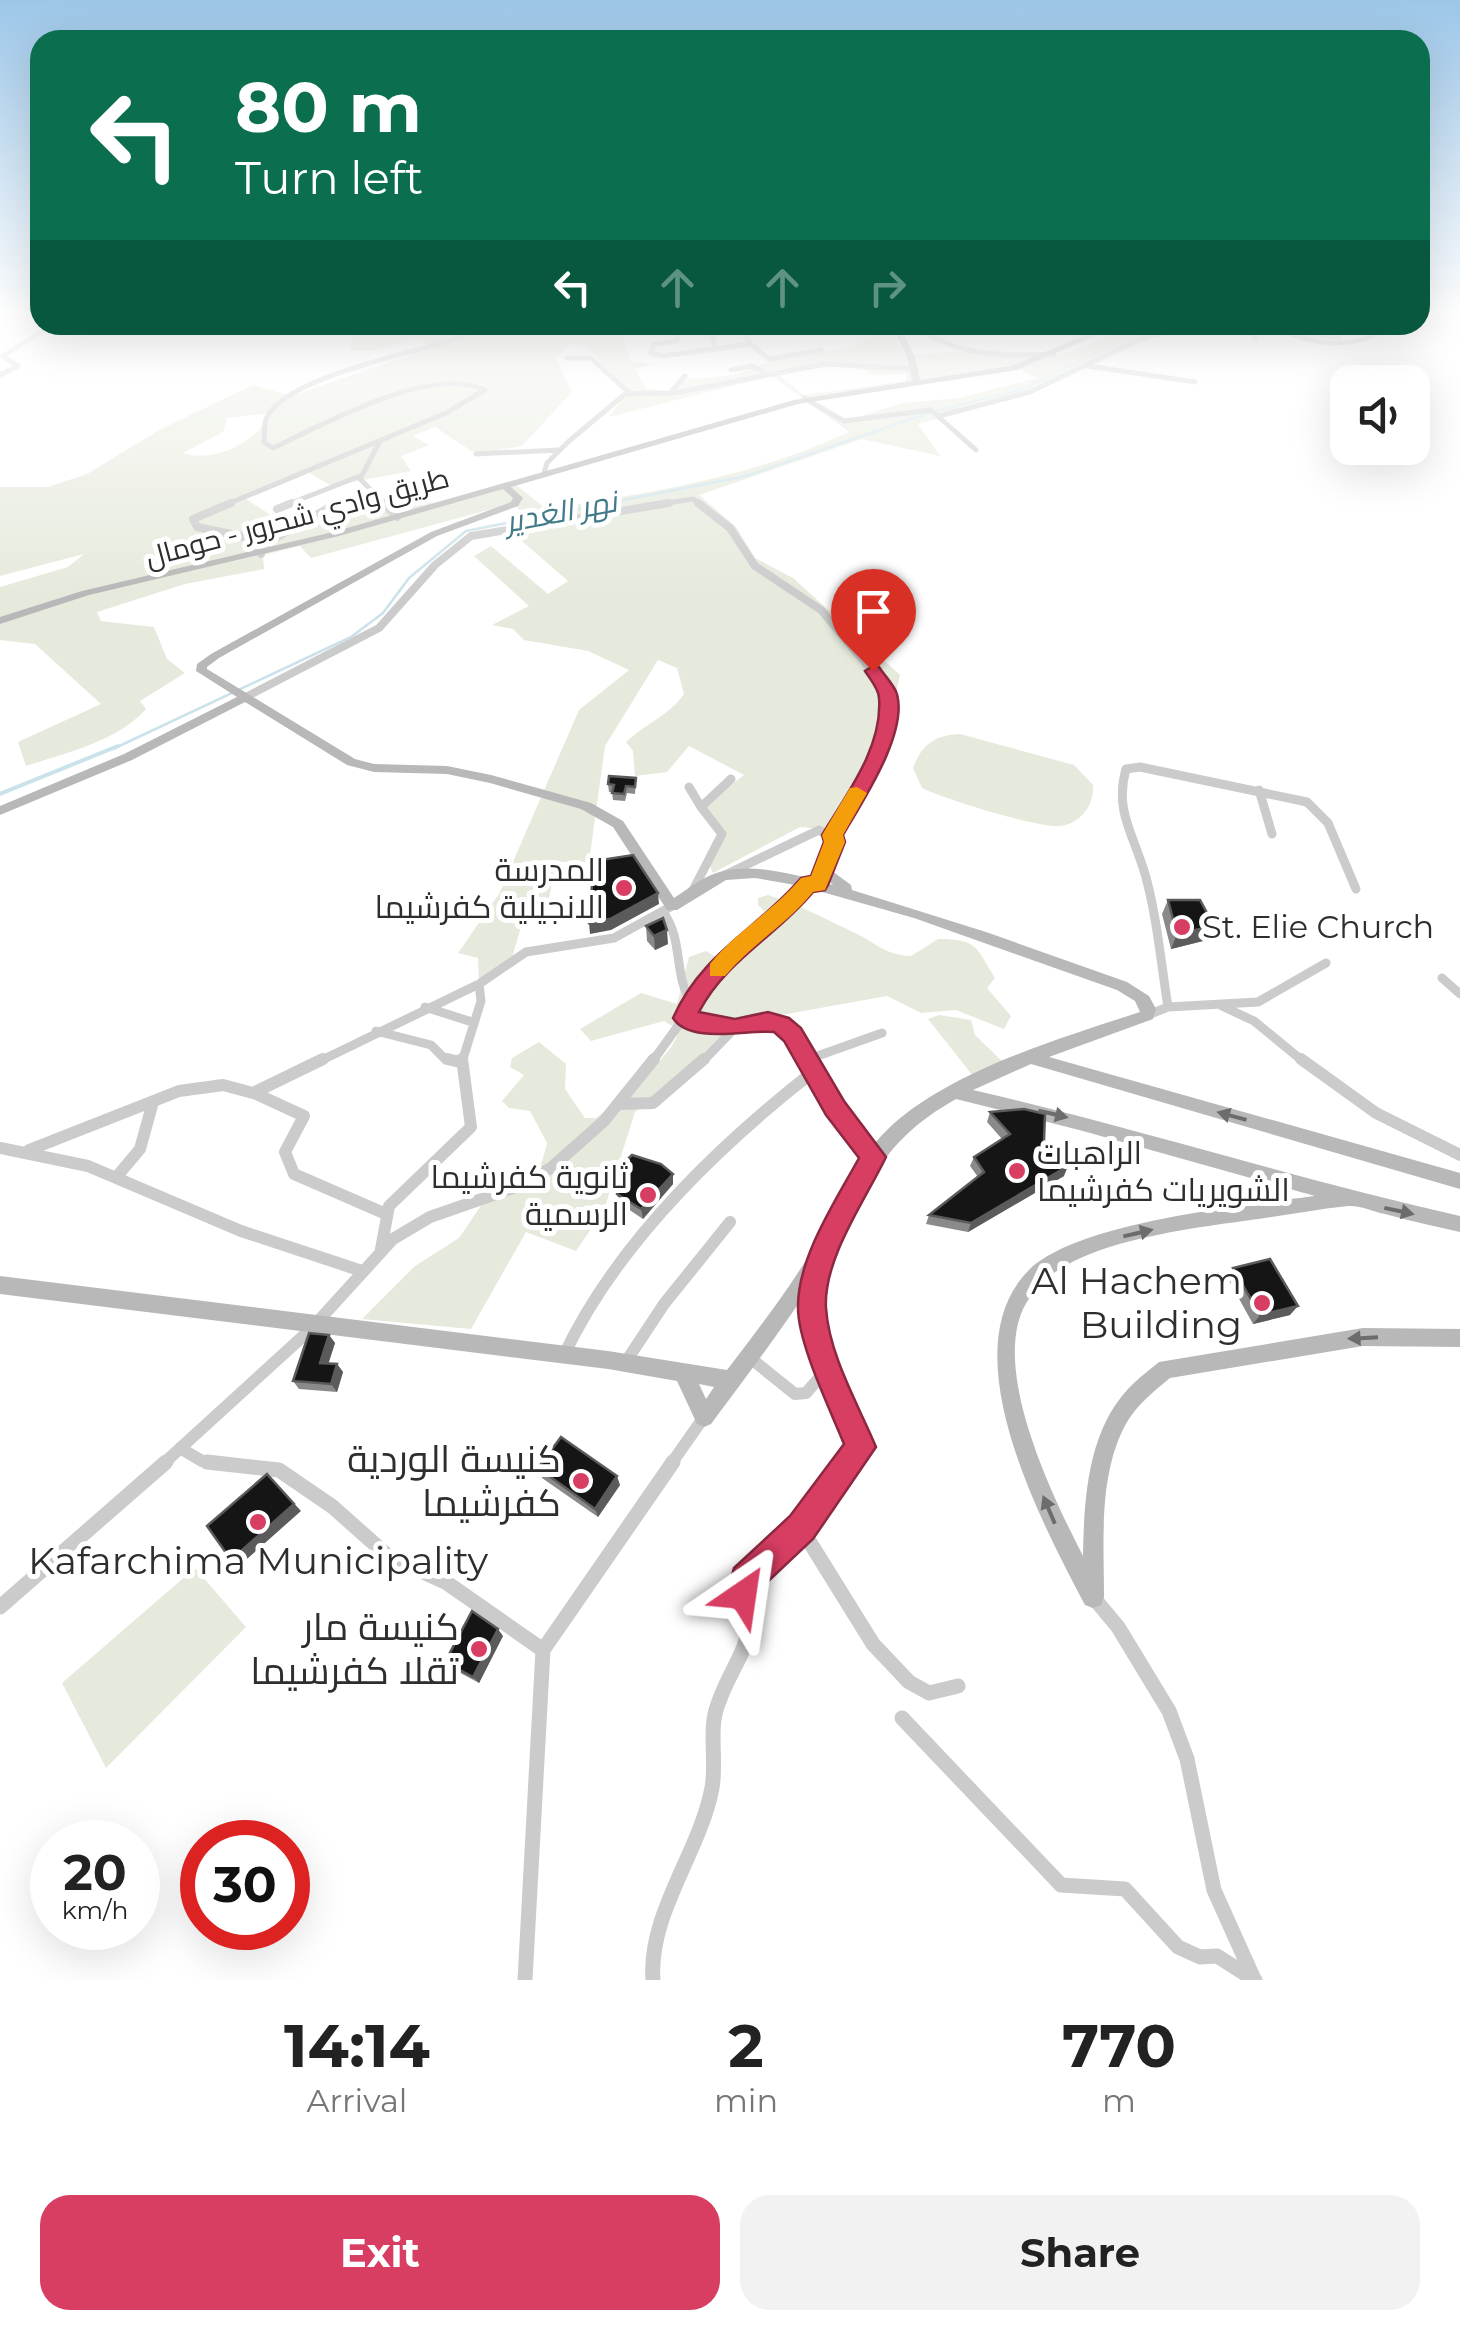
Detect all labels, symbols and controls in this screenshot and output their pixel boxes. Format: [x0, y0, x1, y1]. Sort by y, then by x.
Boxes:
text: 80 m [235, 64, 422, 150]
icon: left [70, 70, 200, 200]
text: Turn left [235, 150, 423, 205]
icon: left [545, 260, 600, 315]
icon: ahead [650, 260, 705, 315]
icon: ahead [755, 260, 810, 315]
icon: right [860, 260, 915, 315]
map controls [1330, 365, 1430, 465]
button: sound [1330, 365, 1430, 465]
street label: طريق وادي شحرور - حومال [141, 460, 454, 579]
water label: نهر الغدير [498, 482, 623, 541]
pin [831, 569, 916, 672]
icon: arrive [846, 584, 901, 639]
place label: المدرسة الانجيلية كفرشيما [374, 850, 604, 926]
marker: المدرسة الانجيلية كفرشيما [613, 877, 635, 899]
place label: St. Elie Church [1202, 907, 1434, 946]
marker: St. Elie Church [1171, 916, 1193, 938]
one-way arrow [1038, 1107, 1069, 1122]
one-way arrow [1216, 1108, 1247, 1123]
place label: الراهبات الشويريات كفرشيما [1037, 1133, 1290, 1209]
place label: ثانوية كفرشيما الرسمية [431, 1157, 628, 1233]
marker: الراهبات الشويريات كفرشيما [1006, 1160, 1028, 1182]
marker: ثانوية كفرشيما الرسمية [637, 1184, 659, 1206]
one-way arrow [1384, 1204, 1415, 1220]
one-way arrow [1123, 1225, 1154, 1240]
place label: Al Hachem Building [1031, 1257, 1242, 1348]
marker: Al Hachem Building [1251, 1292, 1273, 1314]
one-way arrow [1346, 1330, 1378, 1346]
place label: كنيسة الوردية كفرشيما [347, 1435, 561, 1526]
marker: كنيسة الوردية كفرشيما [570, 1470, 592, 1492]
one-way arrow [1041, 1495, 1057, 1525]
marker: Kafarchima Municipality [247, 1511, 269, 1533]
place label: Kafarchima Municipality [28, 1537, 488, 1584]
position arrow [691, 1543, 795, 1647]
place label: كنيسة مار تقلا كفرشيما [250, 1603, 459, 1694]
marker: كنيسة مار تقلا كفرشيما [468, 1638, 490, 1660]
speed limit sign: 30 [180, 1820, 310, 1950]
text: 20 [63, 1842, 127, 1903]
text: km/h [62, 1895, 128, 1925]
text: 14:14 [284, 2009, 430, 2082]
text: 2 [728, 2009, 764, 2082]
text: 770 [1062, 2009, 1176, 2082]
text: Arrival [306, 2081, 407, 2120]
text: min [714, 2081, 778, 2120]
text: m [1102, 2081, 1136, 2120]
button: Exit [40, 2195, 720, 2310]
button: Share [740, 2195, 1420, 2310]

